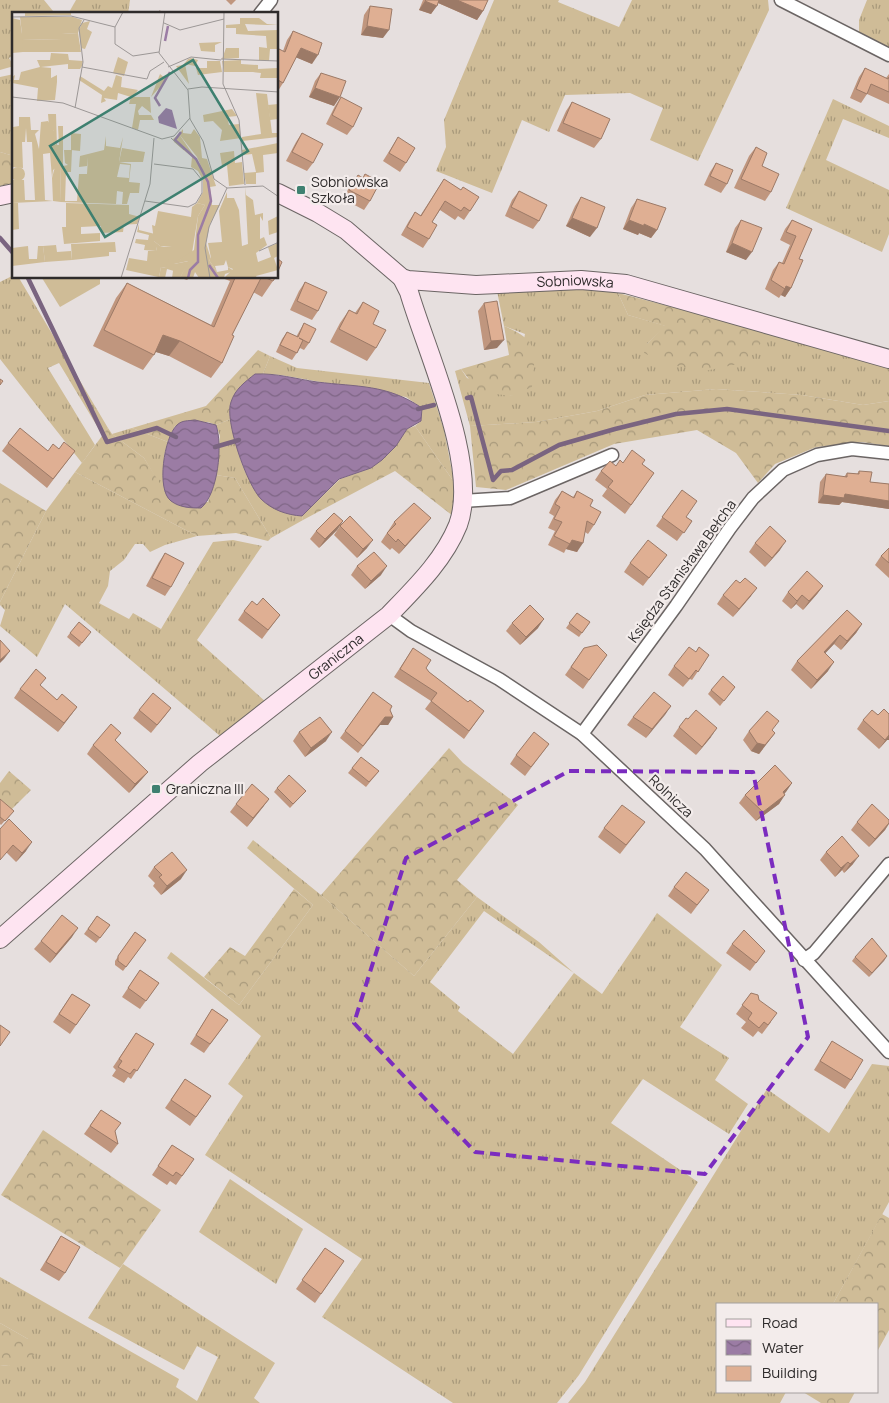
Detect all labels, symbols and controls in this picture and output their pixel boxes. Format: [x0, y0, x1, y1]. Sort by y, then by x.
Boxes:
inset map [12, 12, 279, 279]
place label: Sobniowska Szkoła [311, 172, 388, 207]
marker: Sobniowska Szkoła [295, 184, 307, 196]
street label: Sobniowska [536, 270, 615, 292]
street label: Księdza Stanisława Bełcha [623, 495, 740, 646]
street label: Graniczna [304, 629, 367, 684]
street label: Rolnicza [645, 770, 698, 821]
place label: Graniczna III [166, 779, 244, 798]
marker: Graniczna III [150, 783, 162, 795]
legend [716, 1303, 879, 1393]
text: Road [762, 1312, 798, 1333]
text: Water [762, 1337, 804, 1358]
text: Building [762, 1362, 817, 1383]

